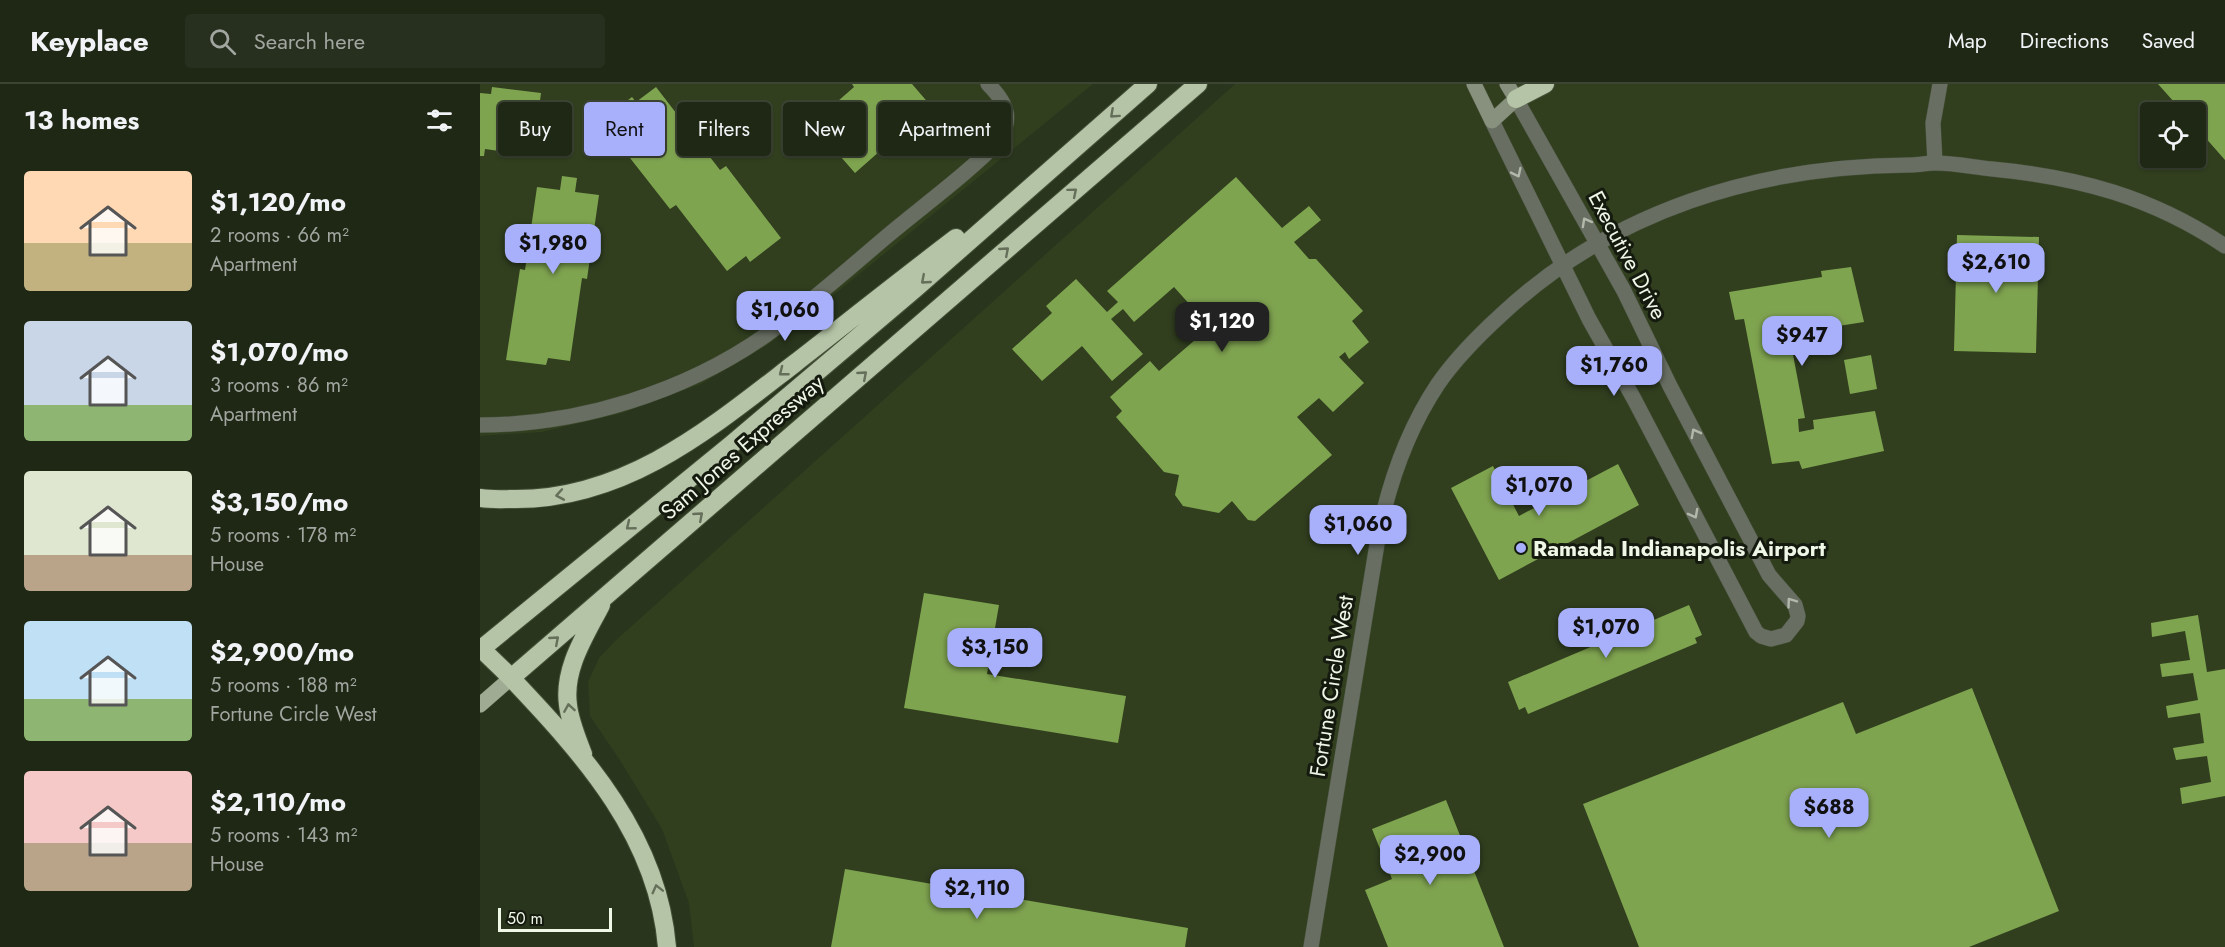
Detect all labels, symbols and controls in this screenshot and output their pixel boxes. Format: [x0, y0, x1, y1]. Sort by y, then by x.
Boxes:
search box [185, 14, 605, 68]
text: Keyplace [30, 21, 149, 62]
icon: search [206, 25, 239, 58]
text: Search here [254, 25, 365, 57]
text: Map [1948, 26, 1987, 56]
text: Directions [2020, 26, 2109, 56]
text: Saved [2142, 26, 2195, 56]
text: 13 homes [24, 101, 139, 139]
chip: Buy [498, 102, 572, 156]
chip: Rent [584, 102, 665, 156]
chip: Filters [677, 102, 771, 156]
chip: New [783, 102, 866, 156]
chip: Apartment [878, 102, 1011, 156]
map controls [2140, 102, 2206, 168]
button: locate [2140, 102, 2206, 168]
icon: filters [423, 104, 456, 137]
one-way arrow [1110, 107, 1121, 118]
one-way arrow [1510, 167, 1522, 178]
text: $1,120/mo [210, 183, 346, 221]
street label: Executive Drive [1581, 185, 1675, 325]
one-way arrow [1066, 188, 1077, 199]
icon: home [72, 195, 144, 267]
one-way arrow [1582, 218, 1593, 229]
text: 2 rooms · 66 m² [210, 221, 349, 250]
pin: $1,980 [504, 224, 602, 275]
text: $1,980 [519, 229, 587, 258]
pin: $2,610 [1947, 243, 2045, 294]
one-way arrow [998, 247, 1008, 258]
text: $2,610 [1962, 248, 2030, 277]
text: Apartment [210, 250, 297, 279]
one-way arrow [921, 273, 932, 284]
pin: $1,060 [736, 291, 834, 342]
text: $1,060 [751, 296, 819, 325]
pin: $1,120 [1173, 302, 1271, 353]
text: $1,120 [1189, 307, 1255, 336]
pin: $947 [1766, 316, 1838, 367]
text: $947 [1776, 321, 1828, 350]
text: $1,070/mo [210, 333, 349, 371]
icon: home [72, 345, 144, 417]
pin: $1,760 [1565, 346, 1663, 397]
text: $1,760 [1580, 351, 1648, 380]
one-way arrow [779, 364, 790, 375]
street label: Sam Jones Expressway [653, 367, 831, 527]
text: 3 rooms · 86 m² [210, 371, 348, 400]
one-way arrow [856, 371, 867, 382]
text: Apartment [210, 400, 297, 429]
one-way arrow [1691, 428, 1702, 439]
pin: $1,070 [1490, 466, 1588, 517]
text: $1,070 [1505, 471, 1573, 500]
text: $3,150/mo [210, 483, 348, 521]
one-way arrow [556, 488, 566, 501]
icon: home [72, 495, 144, 567]
pin: $1,060 [1309, 505, 1407, 556]
one-way arrow [1687, 508, 1698, 518]
text: $1,060 [1324, 510, 1392, 539]
one-way arrow [692, 512, 703, 523]
one-way arrow [626, 519, 637, 530]
text: 5 rooms · 178 m² [210, 521, 356, 550]
place label: Ramada Indianapolis Airport [1533, 532, 1826, 564]
marker: Ramada Indianapolis Airport [1514, 541, 1528, 555]
text: House [210, 550, 264, 579]
street label: Fortune Circle West [1301, 592, 1361, 779]
one-way arrow [1787, 597, 1798, 608]
pin: $1,070 [1557, 608, 1655, 659]
text: $1,070 [1572, 613, 1640, 642]
pin: $3,150 [946, 628, 1044, 679]
text: $2,900/mo [210, 633, 354, 671]
text: $3,150 [961, 633, 1029, 662]
one-way arrow [549, 636, 559, 647]
icon: home [72, 645, 144, 717]
text: 5 rooms · 188 m² [210, 671, 357, 700]
text: Fortune Circle West [210, 700, 377, 729]
one-way arrow [564, 704, 576, 713]
text: $2,110/mo [210, 783, 346, 821]
pin: $688 [1793, 788, 1865, 839]
text: $688 [1804, 793, 1854, 822]
icon: home [72, 795, 144, 867]
text: 5 rooms · 143 m² [210, 821, 357, 850]
pin: $2,900 [1381, 835, 1479, 886]
text: $2,900 [1394, 840, 1466, 869]
text: House [210, 850, 264, 879]
pin: $2,110 [928, 869, 1026, 920]
text: $2,110 [944, 874, 1010, 903]
one-way arrow [651, 885, 664, 895]
scale bar [498, 905, 612, 932]
text: 50 m [507, 907, 543, 930]

